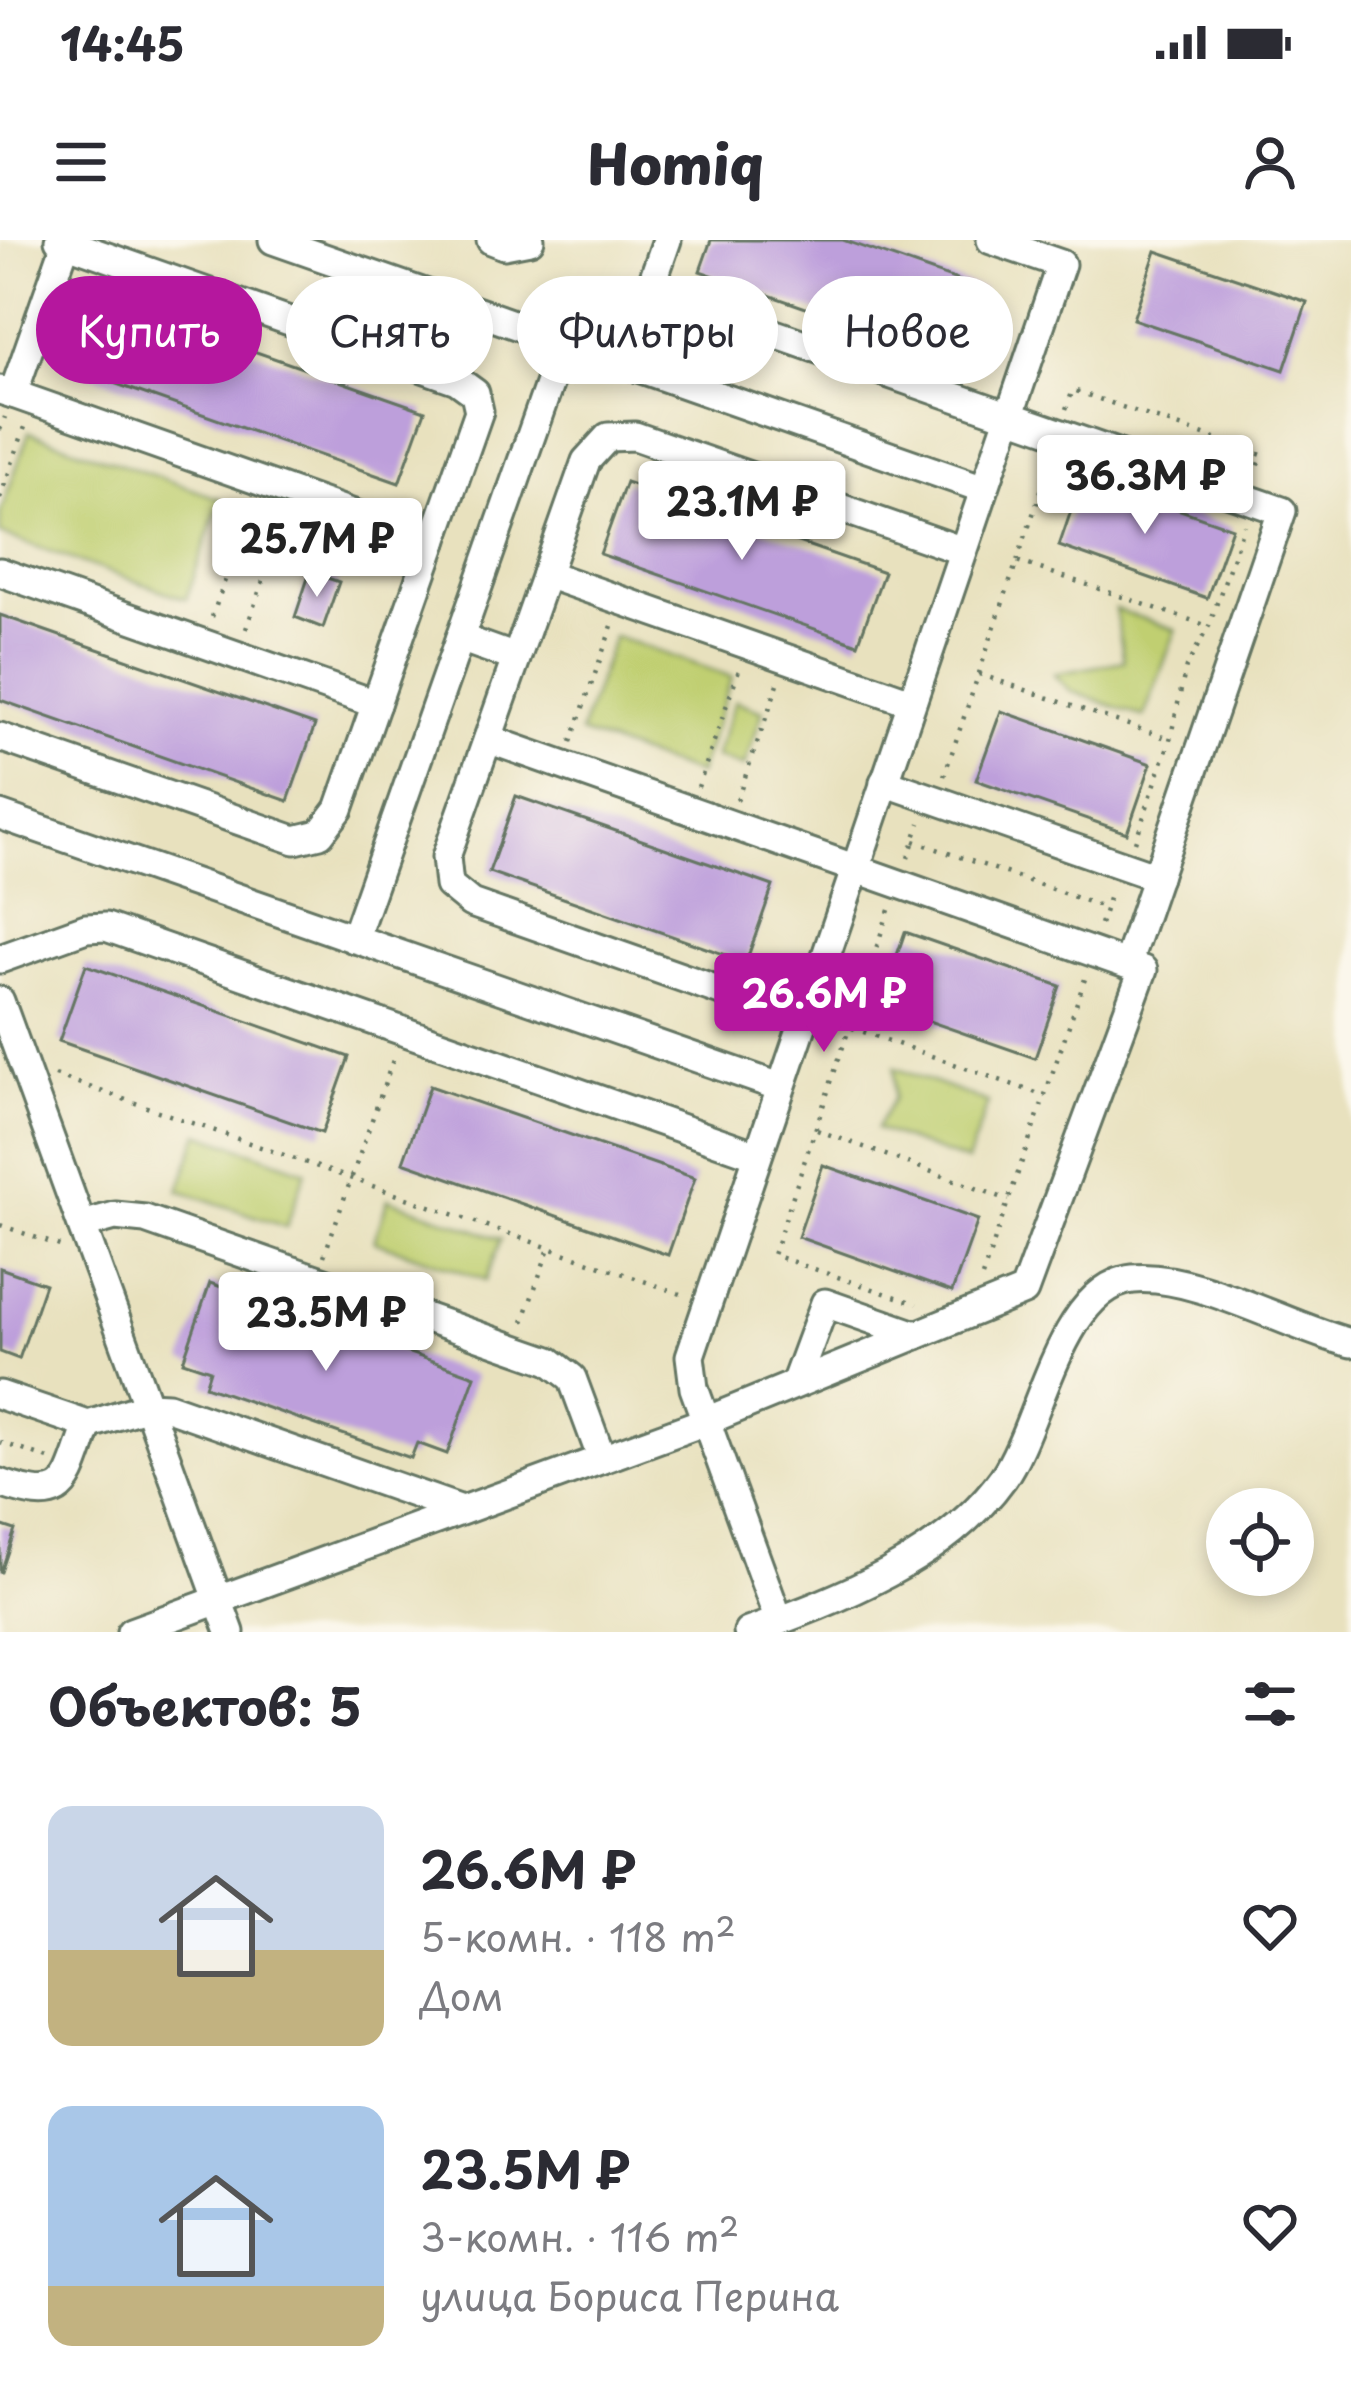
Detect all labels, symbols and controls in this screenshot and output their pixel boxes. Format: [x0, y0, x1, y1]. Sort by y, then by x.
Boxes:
text: 14:45 [60, 8, 185, 76]
text: Homiq [588, 122, 763, 203]
icon: menu [48, 129, 114, 195]
icon: person [1237, 129, 1303, 195]
chip: Купить [36, 276, 262, 384]
chip: Снять [286, 276, 493, 384]
chip: Фильтры [517, 276, 778, 384]
chip: Новое [802, 276, 1013, 384]
pin: 36.3M ₽ [1034, 435, 1256, 537]
text: 36.3M ₽ [1064, 444, 1226, 503]
pin: 23.1M ₽ [631, 461, 853, 563]
text: 23.1M ₽ [665, 470, 819, 529]
pin: 25.7M ₽ [206, 498, 428, 600]
text: 25.7M ₽ [239, 507, 395, 566]
pin: 26.6M ₽ [713, 953, 935, 1055]
text: 26.6M ₽ [741, 962, 907, 1021]
pin: 23.5M ₽ [215, 1272, 437, 1374]
text: 23.5M ₽ [246, 1281, 406, 1340]
map controls [1206, 1488, 1314, 1596]
button: locate [1206, 1488, 1314, 1596]
text: Объектов: 5 [48, 1666, 362, 1743]
icon: filters [1237, 1671, 1303, 1737]
text: 26.6M ₽ [420, 1829, 636, 1906]
icon: home [144, 1854, 288, 1998]
icon: heart [1237, 1893, 1303, 1959]
text: 5-комн. · 118 m² [420, 1906, 736, 1965]
text: Дом [420, 1965, 504, 2024]
text: 23.5M ₽ [420, 2129, 630, 2206]
icon: home [144, 2154, 288, 2298]
icon: heart [1237, 2193, 1303, 2259]
text: 3-комн. · 116 m² [420, 2206, 739, 2265]
text: улица Бориса Перина [420, 2265, 839, 2324]

